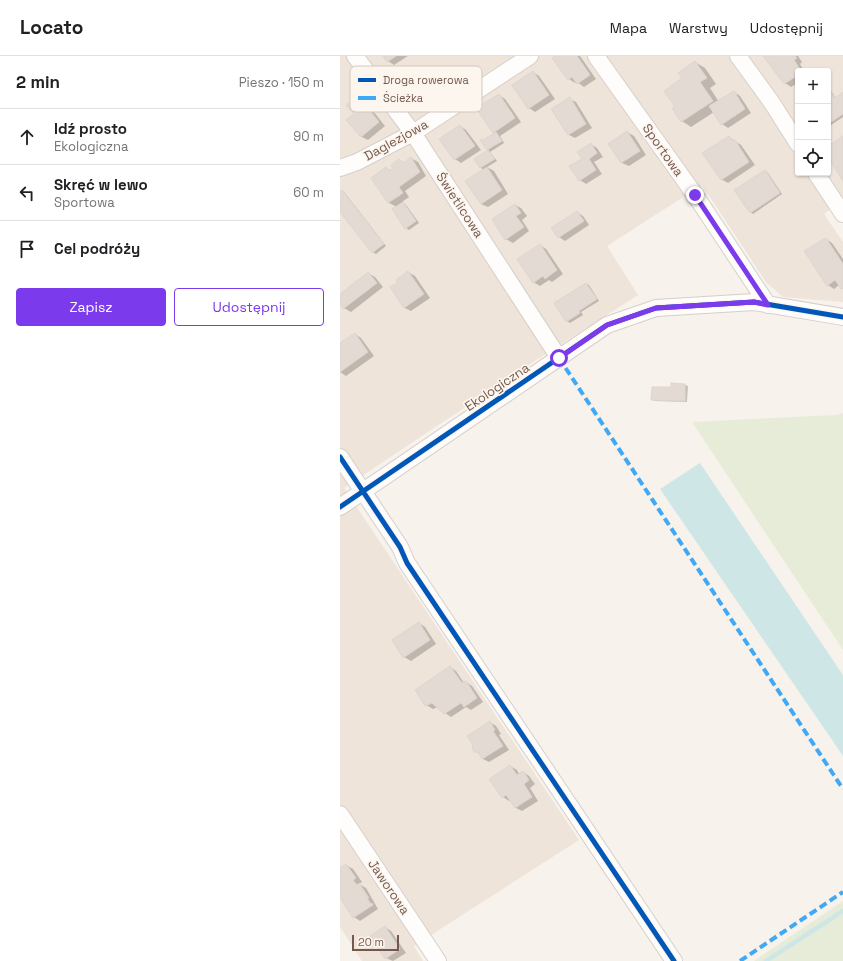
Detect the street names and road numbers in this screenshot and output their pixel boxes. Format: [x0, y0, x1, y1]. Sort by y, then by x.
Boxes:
street label: Daglezjowa [361, 115, 431, 165]
street label: Sportowa [639, 120, 688, 180]
street label: Świetlicowa [432, 169, 488, 241]
street label: Ekologiczna [461, 359, 533, 415]
street label: Jaworowa [364, 856, 414, 918]

